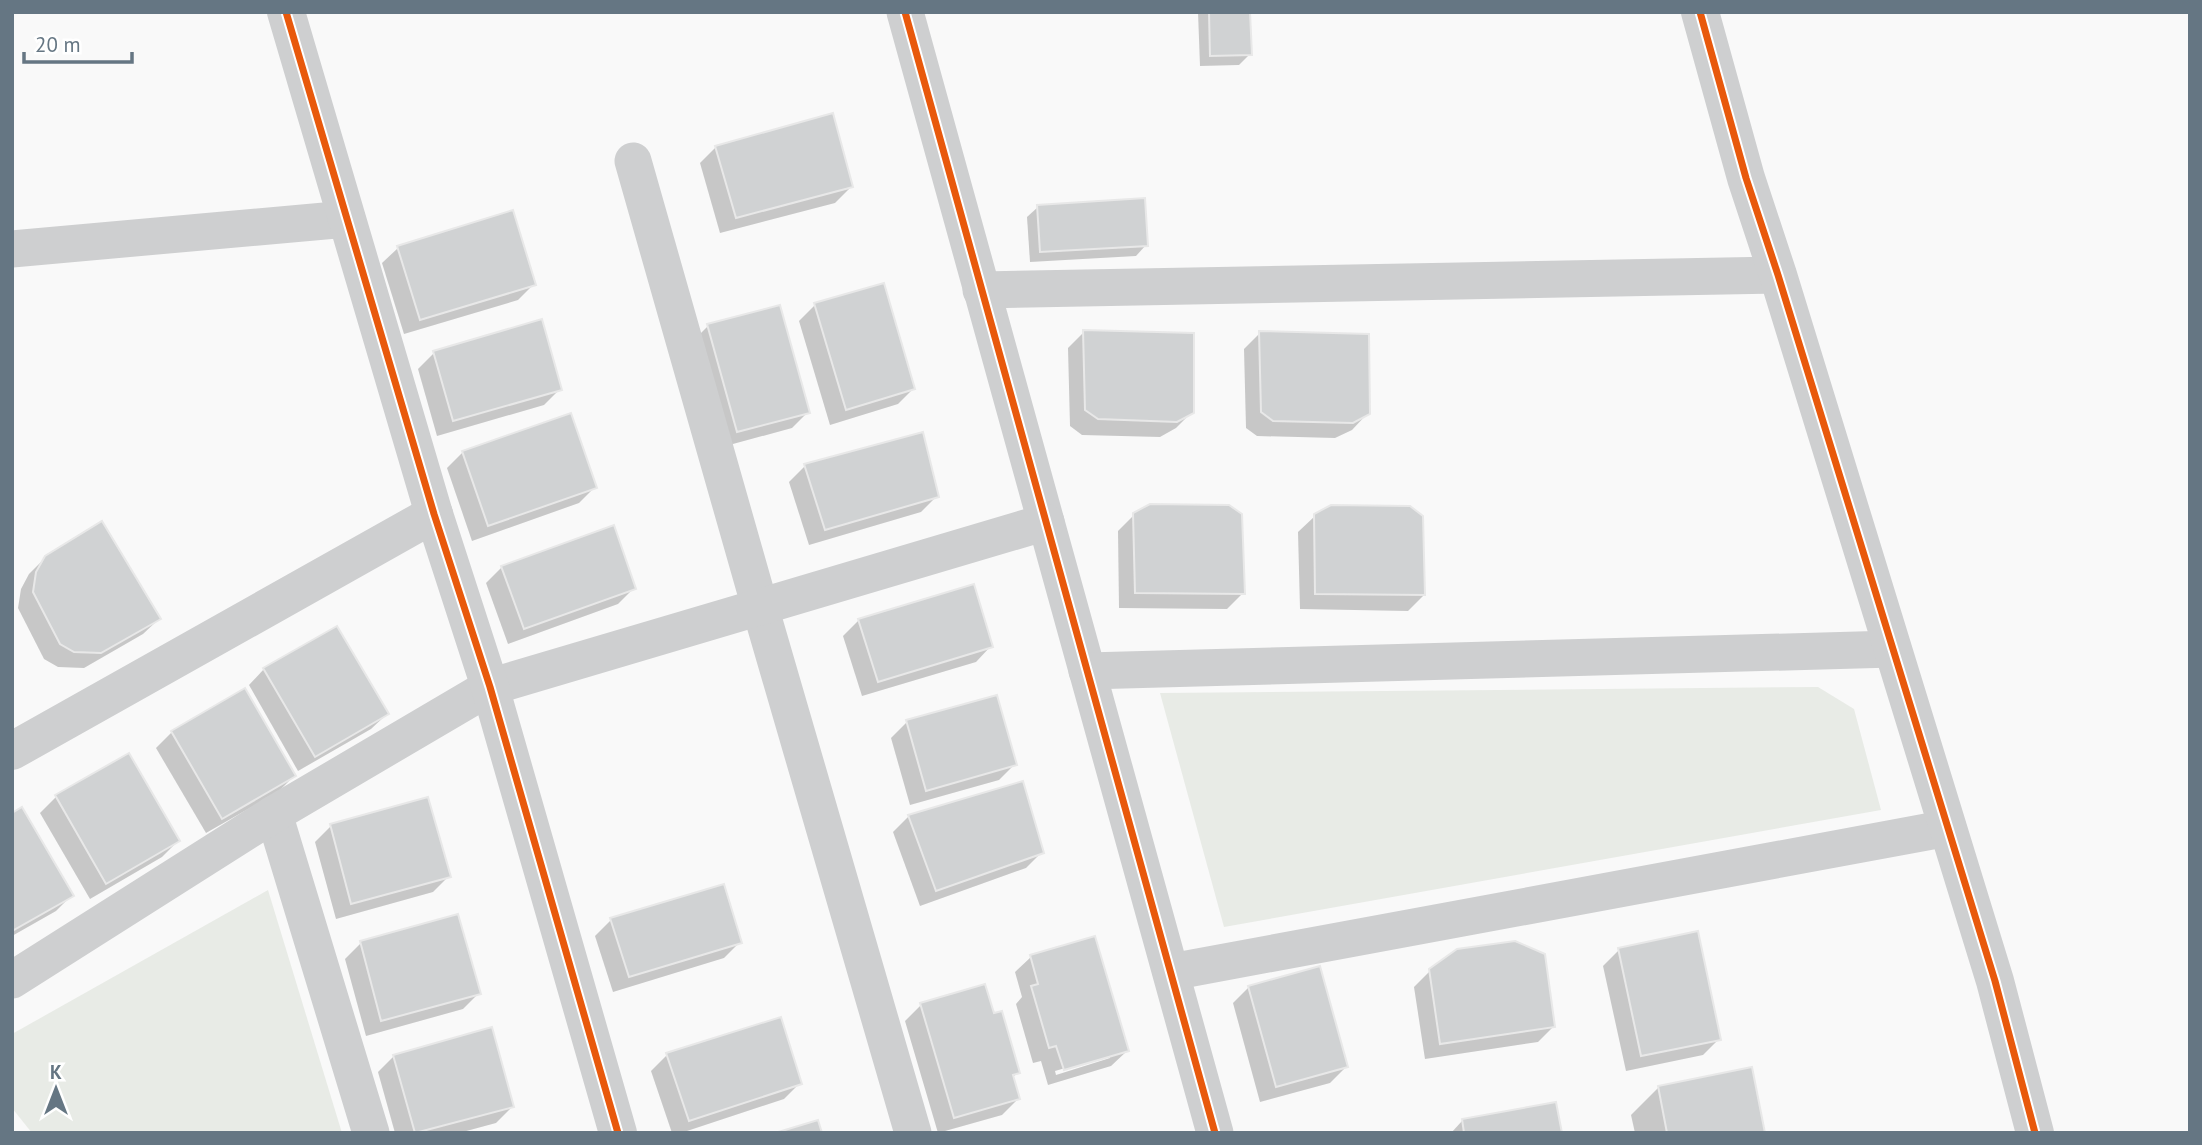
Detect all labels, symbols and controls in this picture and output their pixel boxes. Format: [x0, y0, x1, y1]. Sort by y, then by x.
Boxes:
scale bar [24, 21, 133, 65]
text: 20 m [35, 31, 81, 58]
north arrow [21, 1054, 91, 1124]
text: K [50, 1060, 62, 1084]

